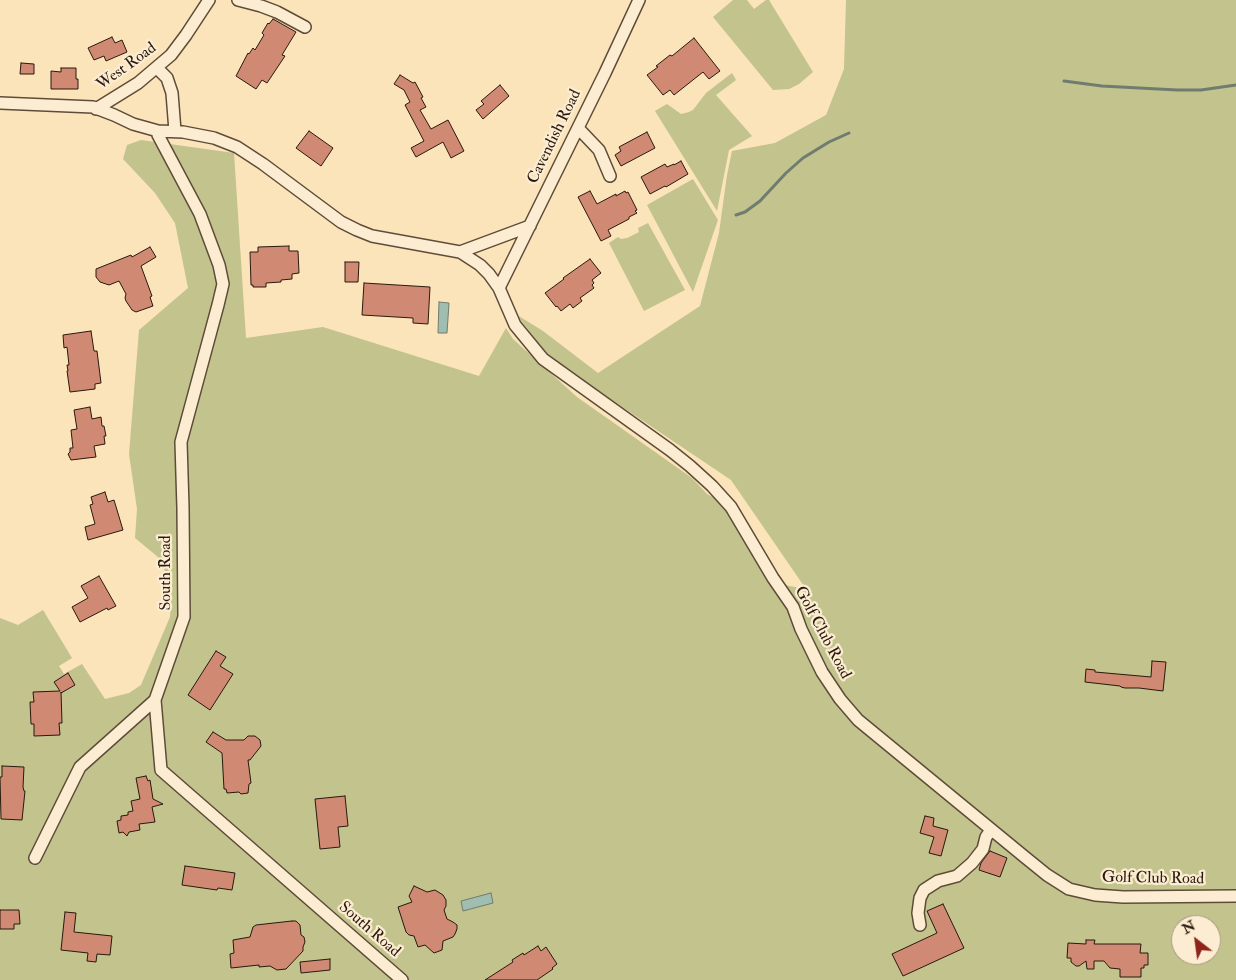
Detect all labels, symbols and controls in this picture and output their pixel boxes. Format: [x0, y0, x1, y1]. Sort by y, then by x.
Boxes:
street label: West Road [93, 39, 161, 95]
street label: Cavendish Road [524, 87, 586, 187]
street label: South Road [157, 535, 177, 611]
street label: Golf Club Road [789, 583, 855, 683]
street label: Golf Club Road [1102, 869, 1204, 889]
street label: South Road [334, 898, 404, 962]
north arrow [1171, 915, 1221, 965]
text: N [1179, 917, 1198, 938]

